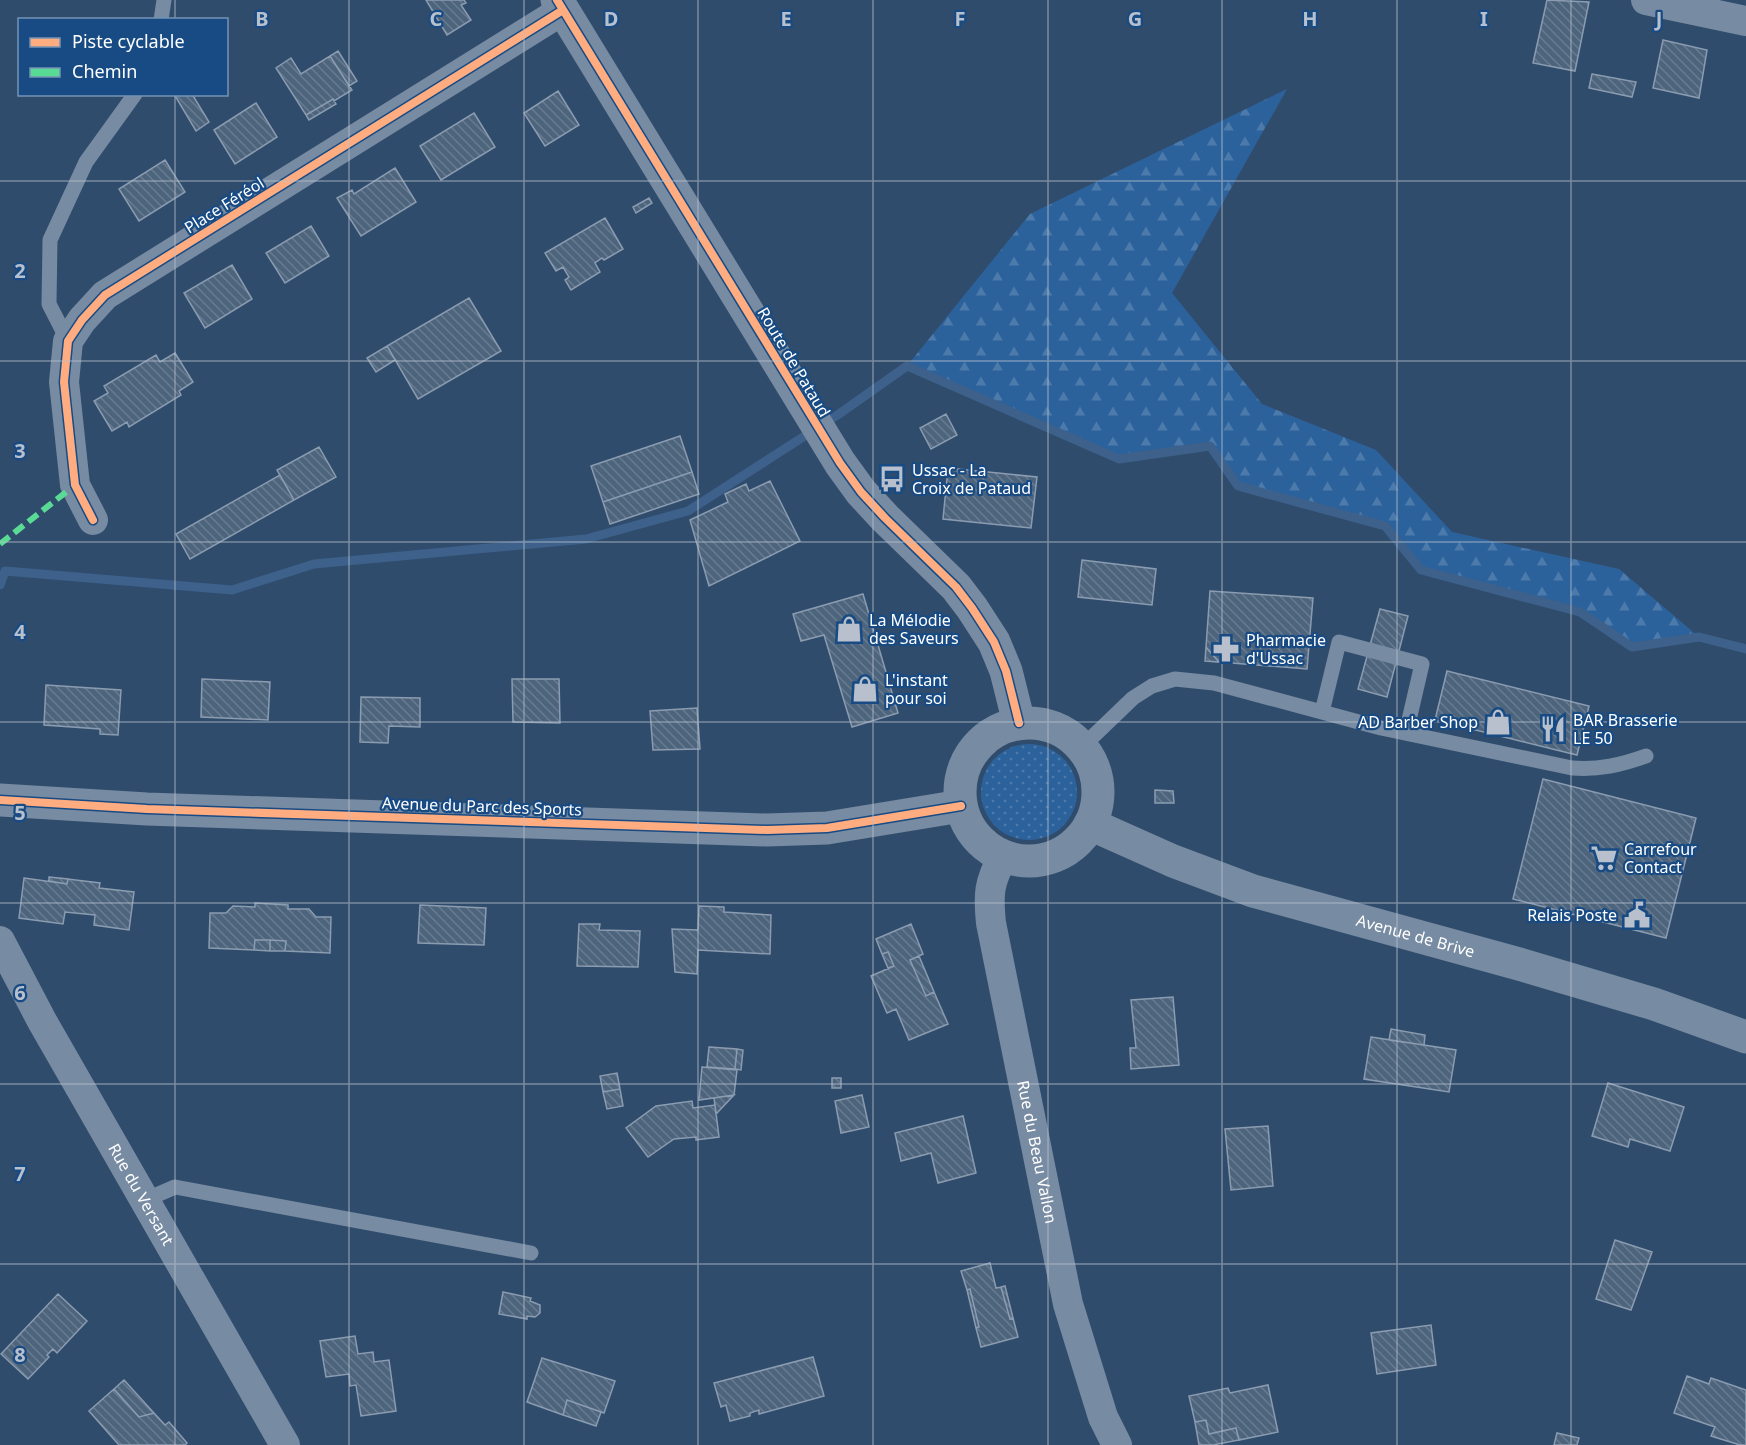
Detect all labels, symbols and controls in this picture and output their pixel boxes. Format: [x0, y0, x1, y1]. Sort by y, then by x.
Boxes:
text: B [255, 5, 269, 32]
text: C [430, 5, 443, 32]
text: D [604, 5, 618, 32]
text: E [780, 5, 792, 32]
text: F [955, 5, 965, 32]
text: G [1128, 5, 1142, 32]
text: H [1302, 5, 1318, 32]
text: I [1480, 5, 1488, 32]
text: J [1654, 5, 1662, 32]
legend [18, 18, 228, 96]
text: Piste cyclable [72, 29, 185, 53]
text: Chemin [72, 59, 137, 83]
street label: Place Féréol [180, 172, 268, 238]
text: 2 [14, 257, 26, 284]
street label: Route de Pataud [752, 303, 836, 421]
text: 3 [14, 437, 26, 464]
place label: Ussac - La Croix de Pataud [912, 459, 1031, 499]
bus stop icon: Ussac - La Croix de Pataud [877, 464, 907, 494]
place label: La Mélodie des Saveurs [869, 609, 959, 649]
shop icon: La Mélodie des Saveurs [834, 614, 864, 644]
text: 4 [14, 618, 26, 645]
place label: Pharmacie d'Ussac [1246, 629, 1326, 669]
pharmacy icon: Pharmacie d'Ussac [1211, 634, 1241, 664]
place label: L'instant pour soi [885, 669, 948, 709]
shop icon: L'instant pour soi [850, 674, 880, 704]
shop icon: AD Barber Shop [1483, 707, 1513, 737]
place label: BAR Brasserie LE 50 [1573, 709, 1678, 749]
place label: AD Barber Shop [1358, 711, 1478, 733]
restaurant icon: BAR Brasserie LE 50 [1538, 714, 1568, 744]
street label: Avenue du Parc des Sports [382, 792, 582, 820]
text: 5 [14, 799, 26, 826]
place label: Carrefour Contact [1624, 838, 1697, 878]
supermarket icon: Carrefour Contact [1589, 843, 1619, 873]
public building icon: Relais Poste [1622, 900, 1652, 930]
place label: Relais Poste [1527, 904, 1617, 926]
street label: Avenue de Brive [1354, 909, 1477, 962]
text: 6 [14, 979, 26, 1006]
street label: Rue du Beau Vallon [1012, 1078, 1062, 1225]
street label: Rue du Versant [103, 1139, 179, 1249]
text: 7 [14, 1160, 26, 1187]
text: 8 [14, 1341, 26, 1368]

